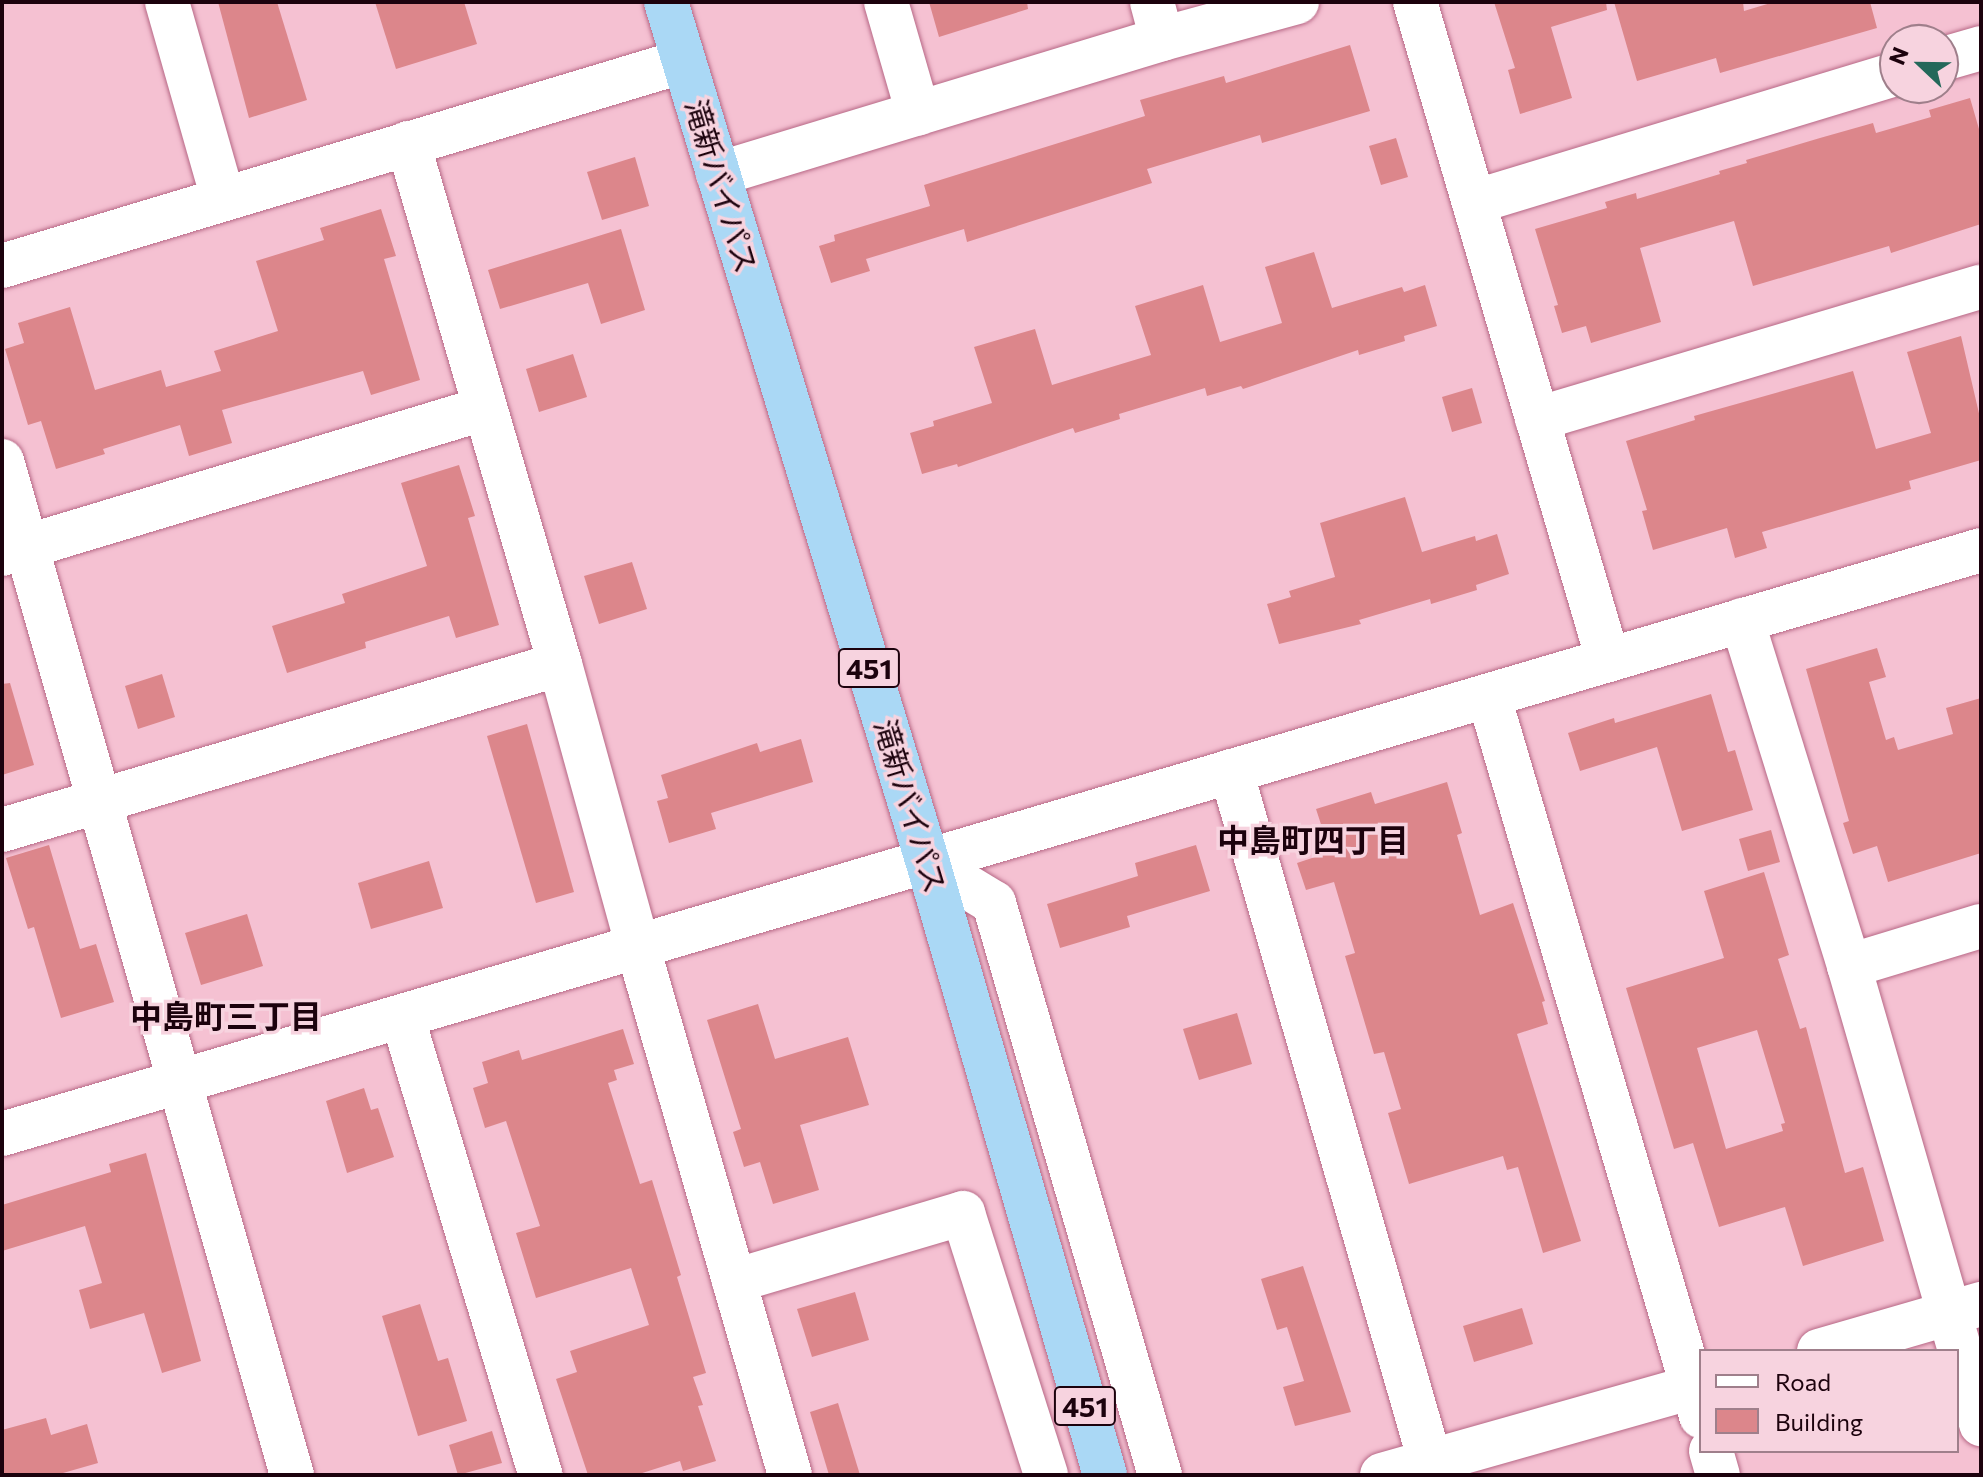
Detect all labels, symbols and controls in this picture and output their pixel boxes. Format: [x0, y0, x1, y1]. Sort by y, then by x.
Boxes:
north arrow [1879, 24, 1959, 104]
text: N [1883, 43, 1914, 68]
street label: 滝新バイパス [678, 95, 766, 277]
road number: 451 [837, 644, 901, 692]
street label: 滝新バイパス [867, 715, 955, 897]
district label: 中島町四丁目 [1217, 820, 1409, 858]
district label: 中島町三丁目 [130, 996, 322, 1034]
legend [1699, 1349, 1959, 1453]
text: Road [1775, 1367, 1831, 1396]
road number: 451 [1053, 1382, 1117, 1430]
text: Building [1775, 1407, 1863, 1436]

